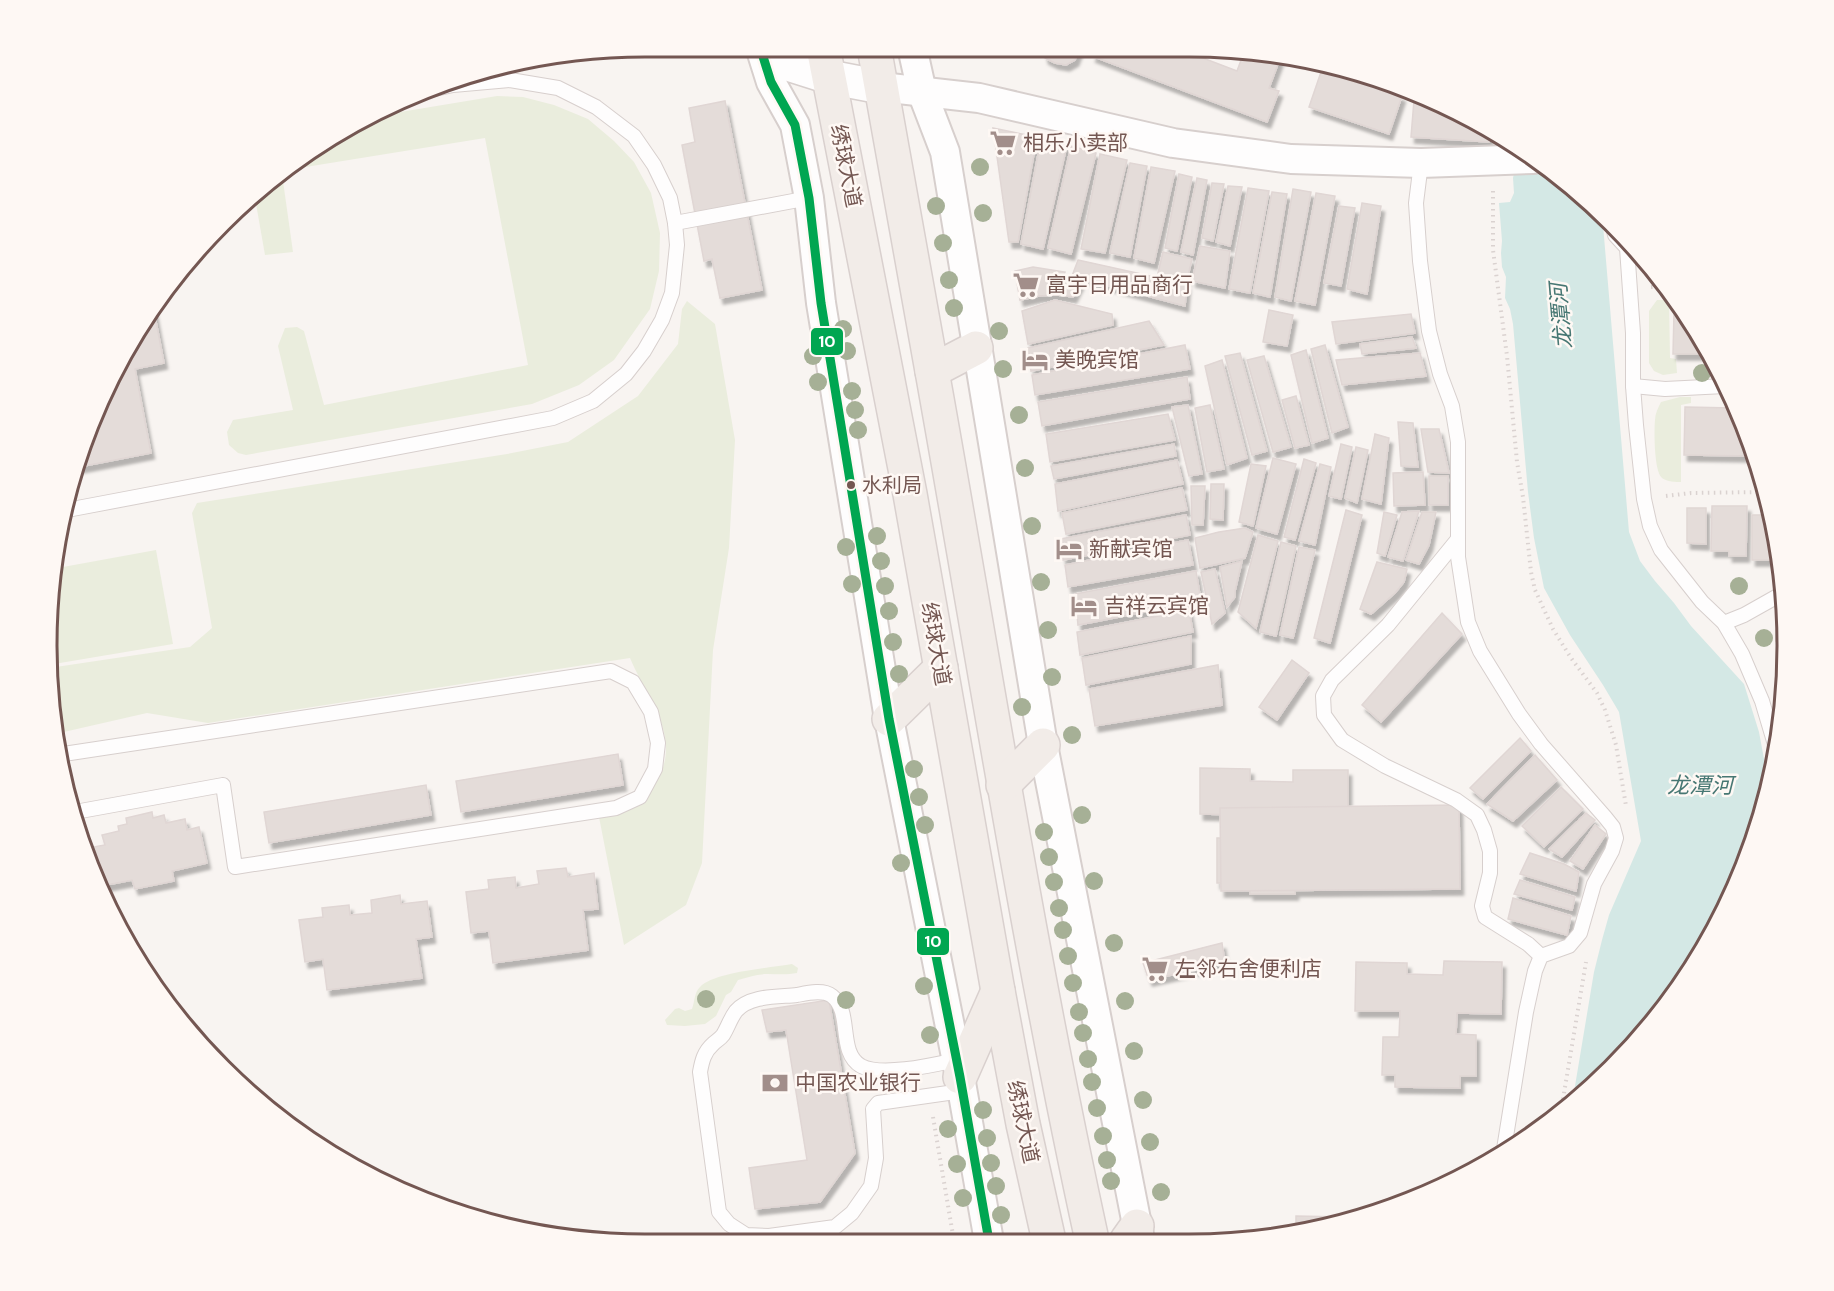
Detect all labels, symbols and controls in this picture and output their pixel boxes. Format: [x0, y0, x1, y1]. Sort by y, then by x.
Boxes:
street label: 绣球大道 [824, 122, 868, 210]
supermarket icon: 相乐小卖部 [988, 128, 1018, 158]
place label: 相乐小卖部 [1023, 129, 1128, 157]
supermarket icon: 富宇日用品商行 [1011, 270, 1041, 300]
place label: 富宇日用品商行 [1046, 271, 1193, 299]
water label: 龙潭河 [1543, 278, 1578, 350]
line badge: 10 [810, 327, 844, 356]
text: 10 [818, 331, 836, 352]
hotel icon: 美晚宾馆 [1020, 345, 1050, 375]
place label: 美晚宾馆 [1055, 346, 1139, 374]
place label: 水利局 [862, 472, 922, 498]
marker: 水利局 [845, 479, 857, 491]
hotel icon: 新献宾馆 [1054, 534, 1084, 564]
place label: 新献宾馆 [1089, 535, 1173, 563]
hotel icon: 吉祥云宾馆 [1069, 591, 1099, 621]
place label: 吉祥云宾馆 [1104, 592, 1209, 620]
street label: 绣球大道 [915, 600, 957, 688]
water label: 龙潭河 [1667, 771, 1737, 800]
line badge: 10 [916, 927, 950, 956]
text: 10 [924, 931, 942, 952]
supermarket icon: 左邻右舍便利店 [1140, 954, 1170, 984]
place label: 左邻右舍便利店 [1175, 955, 1322, 983]
bank icon: 中国农业银行 [760, 1068, 790, 1098]
place label: 中国农业银行 [795, 1069, 921, 1097]
street label: 绣球大道 [1001, 1078, 1045, 1166]

